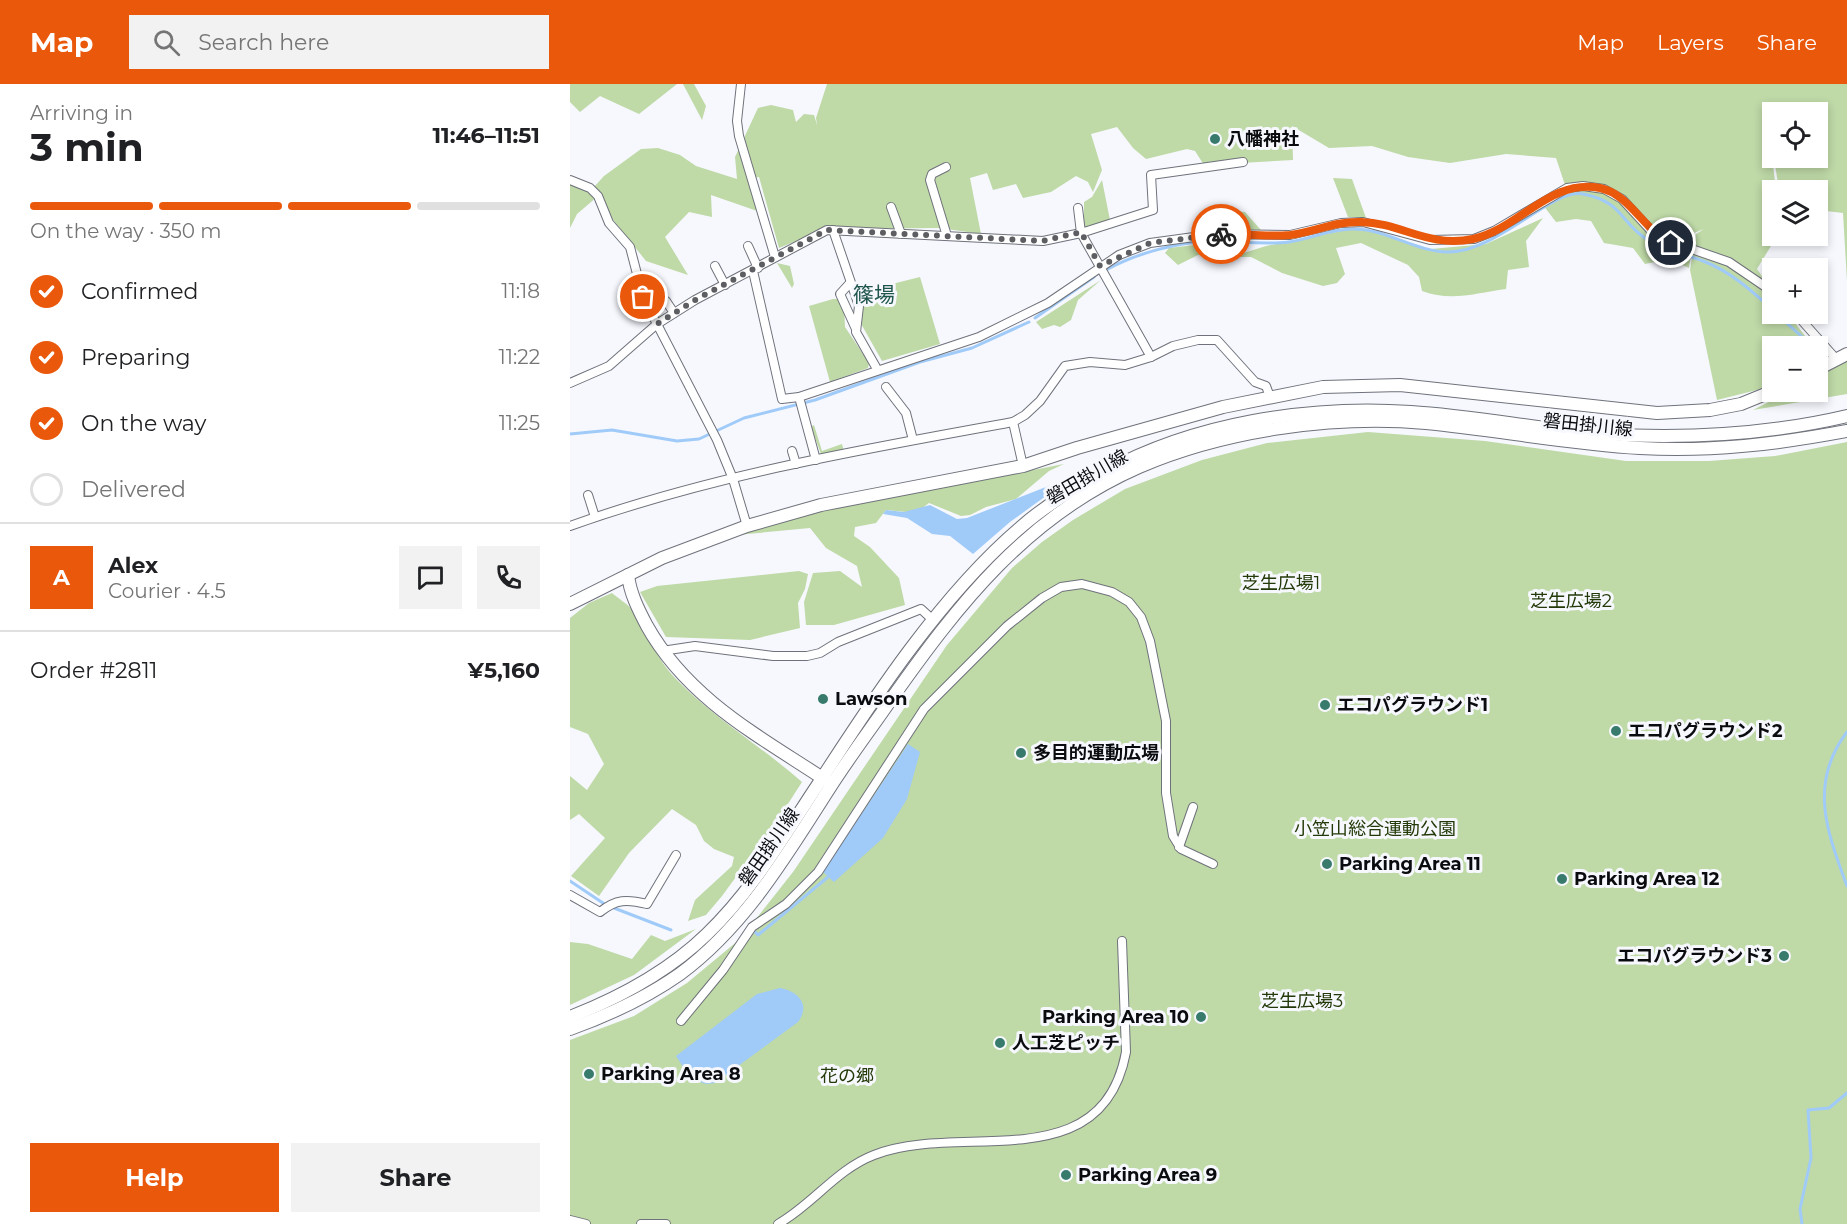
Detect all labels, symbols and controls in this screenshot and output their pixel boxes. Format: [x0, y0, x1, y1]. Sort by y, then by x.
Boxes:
search box [129, 15, 549, 69]
text: Map [30, 25, 93, 59]
icon: search [150, 26, 183, 59]
text: Search here [198, 29, 329, 56]
text: Map [1577, 30, 1624, 55]
text: Layers [1657, 30, 1724, 55]
text: Share [1757, 30, 1817, 55]
text: Arriving in [30, 101, 133, 125]
map controls [1762, 102, 1828, 402]
button: locate [1762, 102, 1828, 168]
text: 11:46–11:51 [432, 122, 540, 149]
text: 3 min [30, 123, 144, 171]
place label: 八幡神社 [1227, 128, 1299, 150]
marker: 八幡神社 [1208, 132, 1222, 146]
button: layers [1762, 180, 1828, 246]
courier [1191, 204, 1251, 264]
pin [1645, 217, 1696, 268]
icon: bike [1205, 218, 1238, 251]
text: On the way · 350 m [30, 219, 222, 243]
icon: home [1654, 226, 1687, 259]
button: + [1762, 258, 1828, 324]
pin [617, 271, 668, 322]
icon: check [30, 275, 63, 308]
text: Confirmed [81, 278, 198, 305]
text: 11:18 [501, 279, 540, 303]
icon: bag [626, 280, 659, 313]
district label: 篠場 [853, 282, 895, 307]
button: − [1762, 336, 1828, 402]
icon: check [30, 341, 63, 374]
text: Preparing [81, 344, 190, 371]
text: 11:22 [499, 345, 540, 369]
icon: check [30, 407, 63, 440]
street label: 磐田掛川線 [1542, 409, 1634, 441]
text: On the way [81, 410, 206, 437]
text: 11:25 [499, 411, 540, 435]
street label: 磐田掛川線 [1043, 445, 1131, 509]
text: Delivered [81, 476, 186, 503]
button: chat [399, 546, 462, 609]
button: phone [477, 546, 540, 609]
text: Alex [108, 552, 158, 579]
text: A [53, 564, 70, 591]
park label: 芝生広場1 [1242, 572, 1320, 594]
text: Courier · 4.5 [108, 579, 226, 603]
park label: 芝生広場2 [1530, 590, 1612, 612]
text: Order #2811 [30, 657, 158, 684]
text: ¥5,160 [468, 657, 540, 684]
place label: Lawson [835, 688, 907, 710]
marker: Lawson [816, 692, 830, 706]
place label: エコパグラウンド1 [1337, 694, 1488, 716]
marker: エコパグラウンド1 [1318, 698, 1332, 712]
place label: エコパグラウンド2 [1628, 720, 1783, 742]
marker: エコパグラウンド2 [1609, 724, 1623, 738]
place label: 多目的運動広場 [1033, 742, 1159, 764]
marker: 多目的運動広場 [1014, 746, 1028, 760]
street label: 磐田掛川線 [734, 804, 804, 890]
park label: 小笠山総合運動公園 [1294, 818, 1456, 840]
place label: Parking Area 11 [1339, 853, 1481, 875]
marker: Parking Area 11 [1320, 857, 1334, 871]
place label: Parking Area 12 [1574, 868, 1720, 890]
marker: Parking Area 12 [1555, 872, 1569, 886]
place label: エコパグラウンド3 [1617, 945, 1772, 967]
marker: エコパグラウンド3 [1777, 949, 1791, 963]
park label: 芝生広場3 [1261, 990, 1343, 1012]
place label: Parking Area 10 [1042, 1006, 1189, 1028]
marker: Parking Area 10 [1194, 1010, 1208, 1024]
place label: 人工芝ピッチ [1012, 1032, 1120, 1054]
marker: 人工芝ピッチ [993, 1036, 1007, 1050]
place label: Parking Area 8 [601, 1063, 741, 1085]
park label: 花の郷 [820, 1065, 874, 1087]
marker: Parking Area 8 [582, 1067, 596, 1081]
button: Help [30, 1143, 279, 1212]
button: Share [291, 1143, 540, 1212]
place label: Parking Area 9 [1078, 1164, 1217, 1186]
marker: Parking Area 9 [1059, 1168, 1073, 1182]

